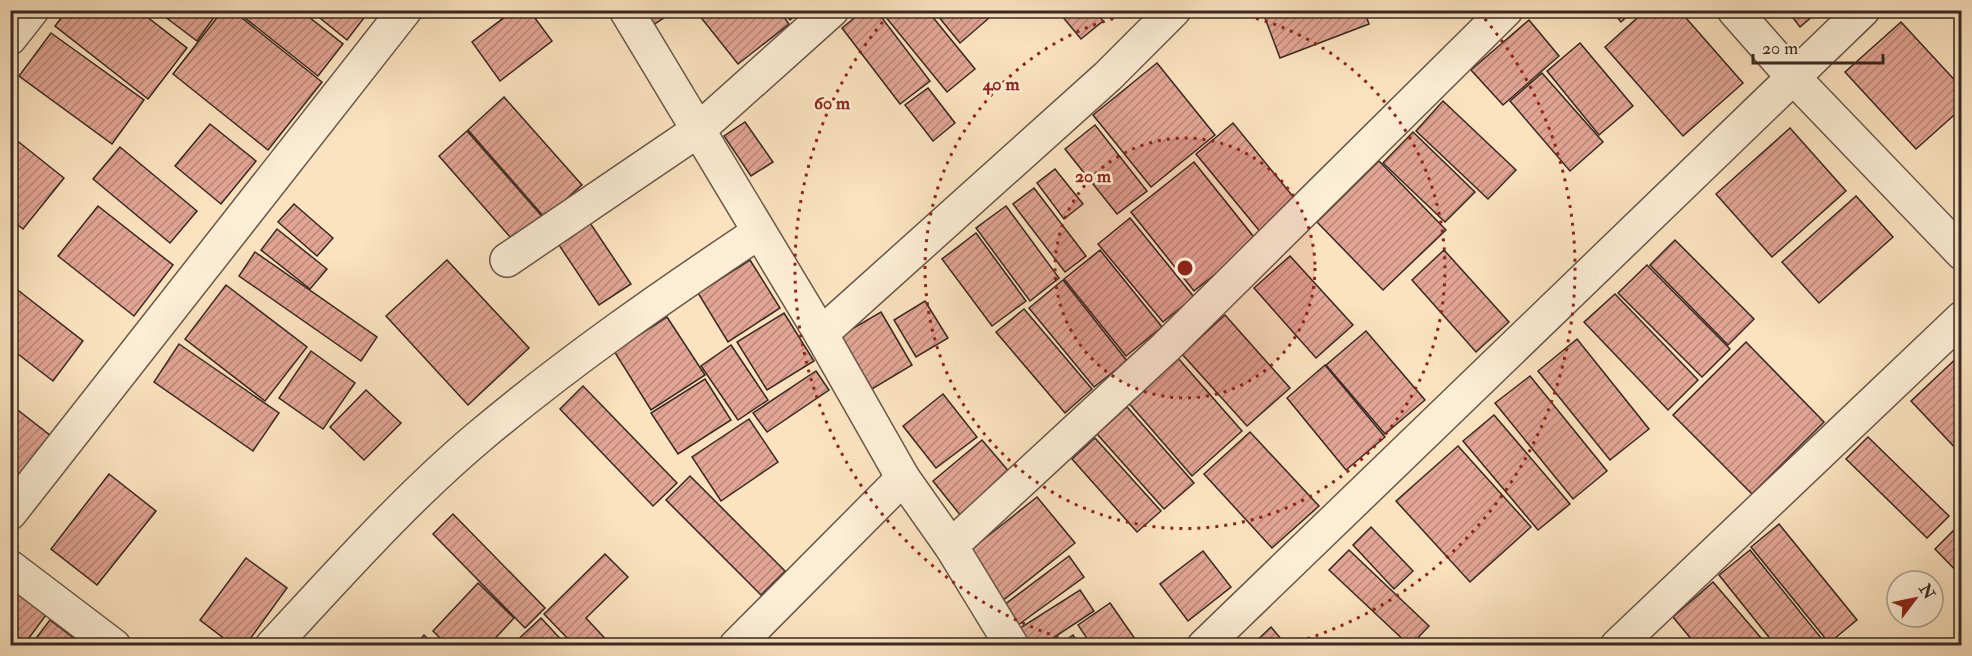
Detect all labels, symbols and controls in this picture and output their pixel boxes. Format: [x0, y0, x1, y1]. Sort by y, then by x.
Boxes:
scale bar [1753, 27, 1884, 65]
text: 20 m [1762, 37, 1798, 60]
text: 40 m [982, 73, 1020, 96]
text: 60 m [814, 92, 851, 115]
text: 20 m [1075, 165, 1112, 188]
centre of rings [1175, 258, 1195, 278]
north arrow [1885, 569, 1945, 629]
text: N [1914, 579, 1940, 604]

